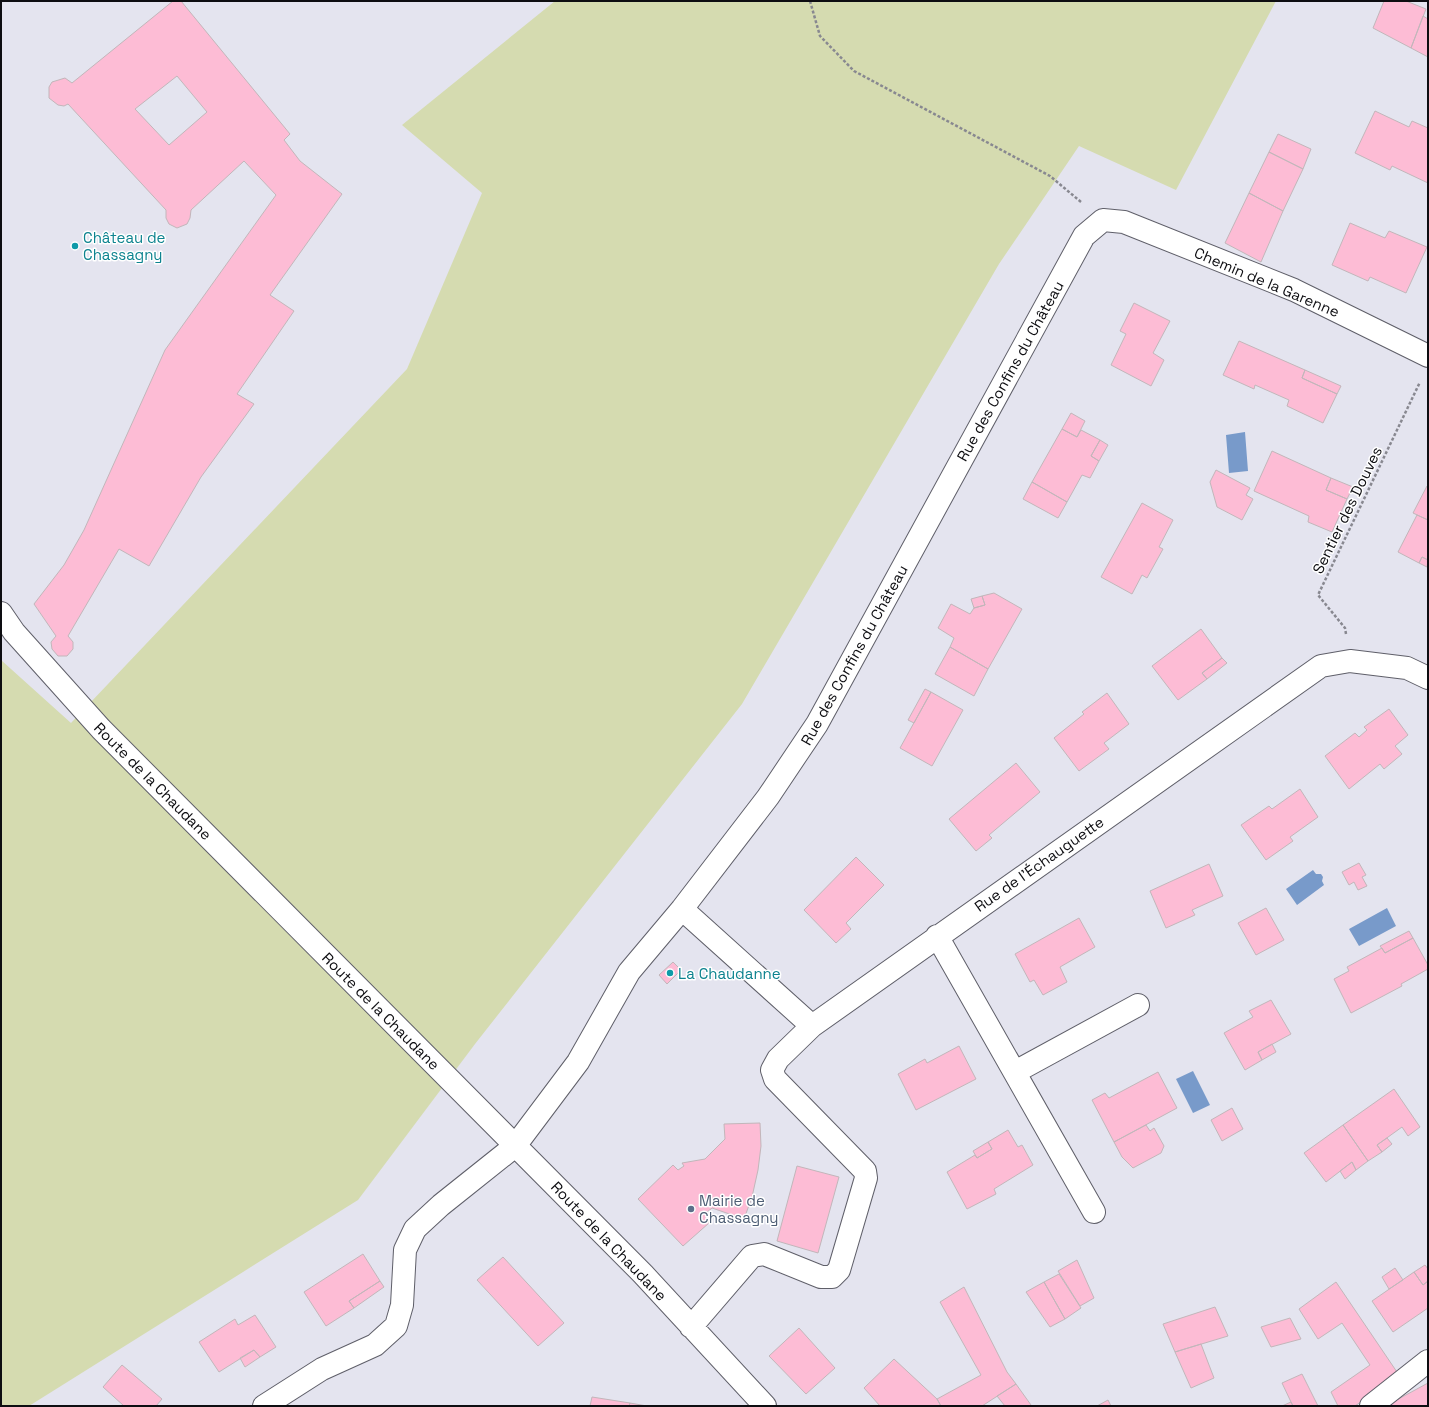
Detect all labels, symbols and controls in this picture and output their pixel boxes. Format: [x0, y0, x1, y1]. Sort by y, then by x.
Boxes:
place label: Château de Chassagny [83, 228, 166, 264]
marker: Château de Chassagny [70, 241, 80, 251]
street label: Chemin de la Garenne [1192, 243, 1343, 321]
street label: Rue des Confins du Château [952, 278, 1068, 464]
street label: Sentier des Douves [1308, 443, 1386, 577]
street label: Rue des Confins du Château [796, 562, 912, 748]
street label: Route de la Chaudane [90, 718, 216, 844]
street label: Rue de l'Échauguette [971, 812, 1108, 916]
street label: Route de la Chaudane [318, 948, 444, 1074]
place label: La Chaudanne [678, 964, 781, 983]
marker: La Chaudanne [665, 968, 675, 978]
street label: Route de la Chaudane [547, 1177, 671, 1305]
place label: Mairie de Chassagny [699, 1191, 778, 1227]
marker: Mairie de Chassagny [686, 1204, 696, 1214]

